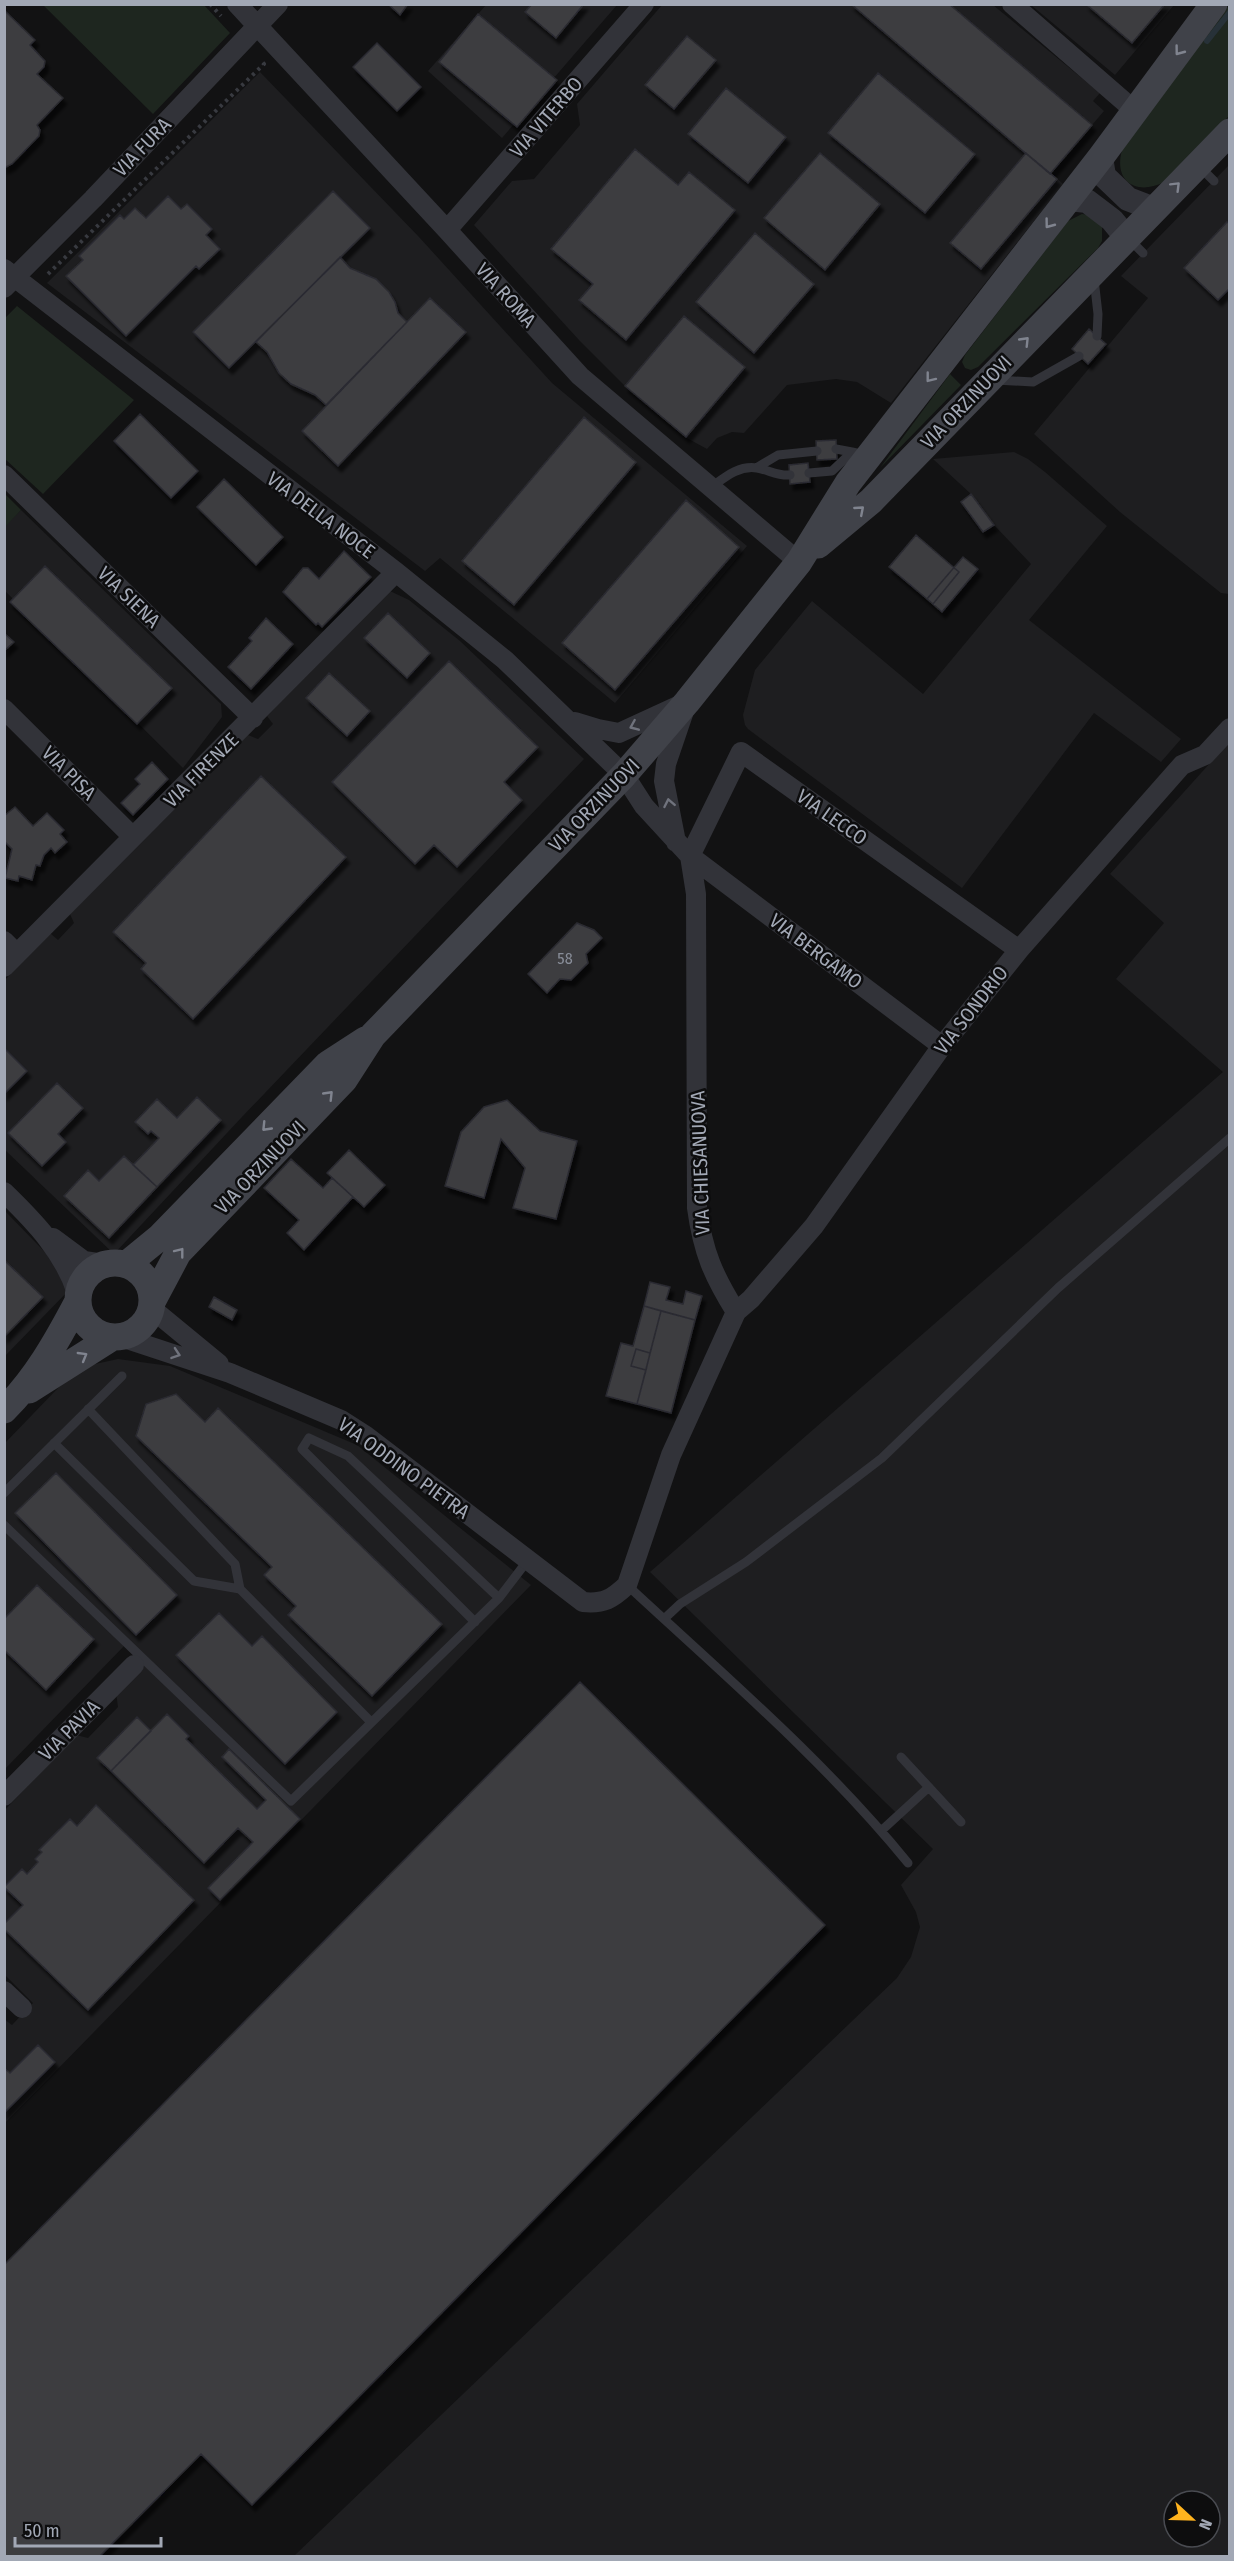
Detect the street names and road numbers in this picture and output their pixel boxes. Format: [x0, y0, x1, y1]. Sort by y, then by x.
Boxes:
street label: VIA VITERBO [504, 72, 588, 162]
street label: VIA FURA [108, 112, 176, 181]
street label: VIA ROMA [471, 258, 542, 333]
street label: VIA ORZINUOVI [916, 350, 1016, 454]
street label: VIA DELLA NOCE [262, 467, 380, 563]
street label: VIA SIENA [93, 561, 166, 633]
street label: VIA FIRENZE [159, 728, 243, 812]
street label: VIA PISA [37, 741, 101, 805]
street label: VIA ORZINUOVI [544, 753, 644, 857]
street label: VIA LECCO [792, 784, 872, 850]
street label: VIA BERGAMO [765, 908, 867, 994]
street label: VIA SONDRIO [929, 961, 1013, 1059]
street label: VIA CHIESANUOVA [685, 1090, 715, 1236]
street label: VIA ORZINUOVI [210, 1115, 310, 1219]
street label: VIA ODDINO PIETRA [334, 1412, 475, 1524]
street label: VIA PAVIA [34, 1694, 105, 1765]

